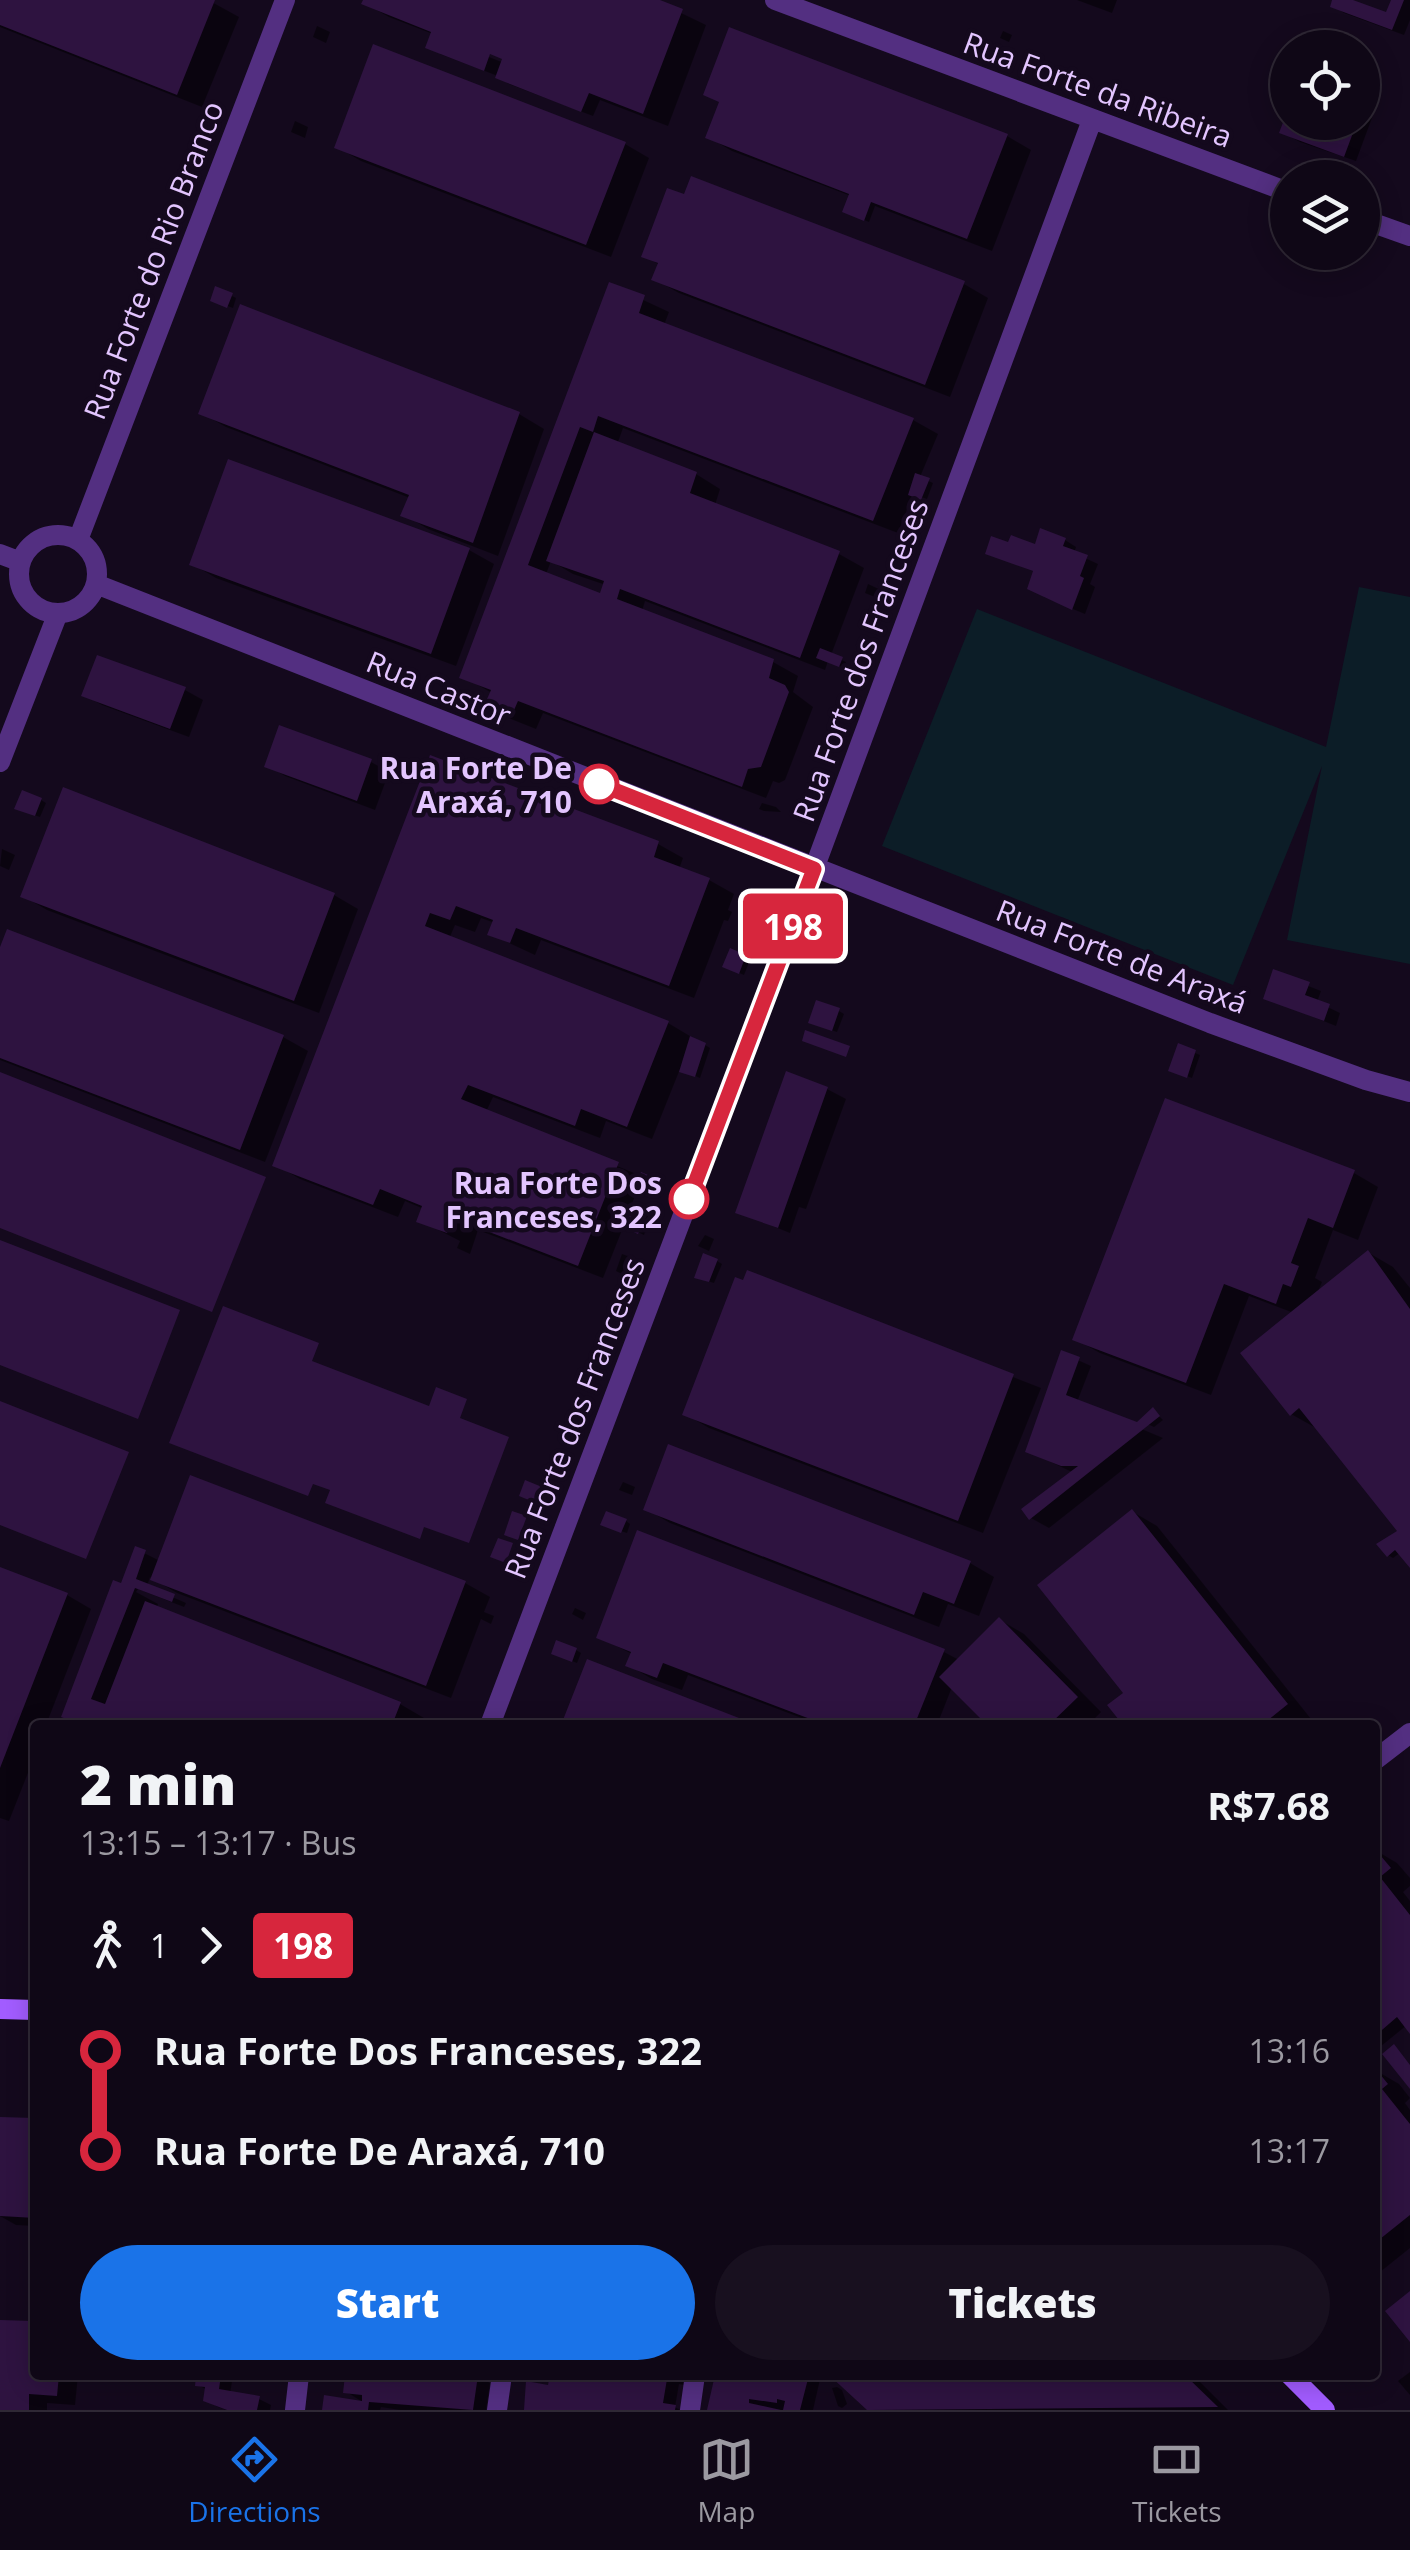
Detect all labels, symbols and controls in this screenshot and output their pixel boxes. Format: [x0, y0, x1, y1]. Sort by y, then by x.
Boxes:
street label: Rua Forte da Ribeira [958, 21, 1238, 157]
map controls [1270, 30, 1380, 270]
button: locate [1270, 30, 1380, 140]
street label: Rua Forte do Rio Branco [73, 95, 233, 425]
button: layers [1270, 160, 1380, 270]
street label: Rua Forte dos Franceses [783, 493, 937, 827]
street label: Rua Castor [361, 640, 517, 736]
place label: Rua Forte De Araxá, 710 [379, 747, 572, 822]
marker: Rua Forte De Araxá, 710 [580, 765, 618, 803]
street label: Rua Forte de Araxá [991, 889, 1253, 1023]
line badge: 198 [736, 894, 850, 958]
text: 198 [763, 903, 823, 950]
place label: Rua Forte Dos Franceses, 322 [446, 1162, 662, 1237]
marker: Rua Forte Dos Franceses, 322 [670, 1180, 708, 1218]
street label: Rua Forte dos Franceses [494, 1252, 654, 1584]
text: 2 min [80, 1746, 236, 1821]
text: R$7.68 [1207, 1779, 1330, 1831]
text: 13:15 – 13:17 · Bus [80, 1821, 356, 1864]
icon: walk [80, 1918, 135, 1973]
icon: forward [183, 1918, 238, 1973]
text: 198 [273, 1922, 333, 1969]
text: 1 [150, 1924, 168, 1967]
text: Rua Forte Dos Franceses, 322 [154, 2024, 702, 2076]
text: 13:16 [1248, 2029, 1330, 2072]
text: Rua Forte De Araxá, 710 [154, 2124, 605, 2176]
text: 13:17 [1248, 2129, 1330, 2172]
button: Start [80, 2245, 695, 2360]
button: Tickets [715, 2245, 1330, 2360]
tab: Directions [188, 2432, 321, 2530]
tab: Map [697, 2432, 755, 2530]
tab: Tickets [1132, 2432, 1222, 2530]

